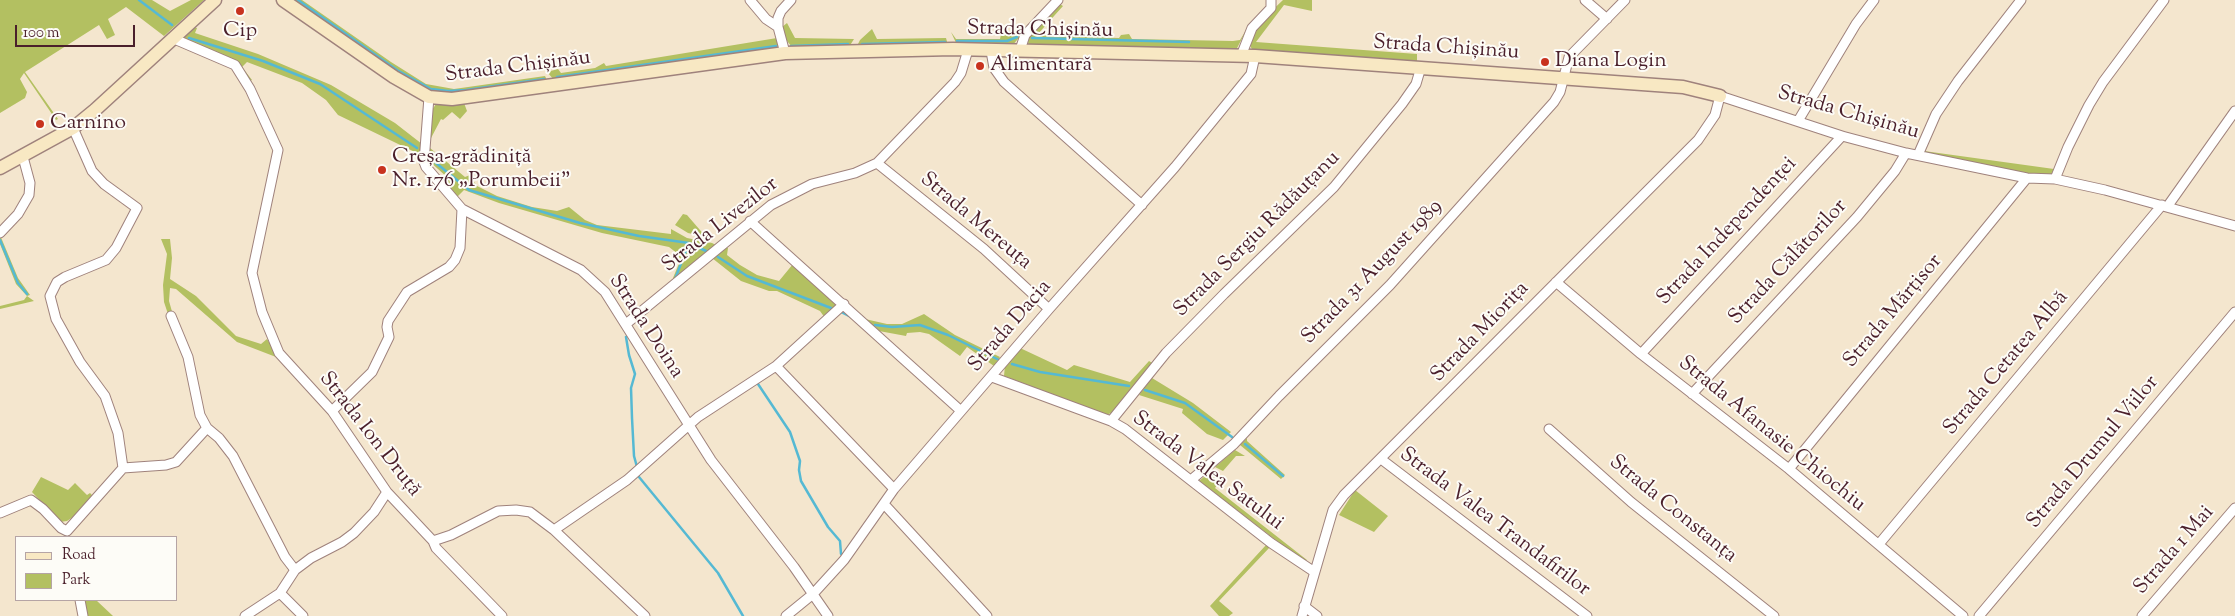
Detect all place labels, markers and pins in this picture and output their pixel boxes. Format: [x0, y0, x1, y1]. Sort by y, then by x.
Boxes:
marker: Cip [234, 5, 246, 17]
place label: Cip [223, 19, 257, 45]
place label: Diana Login [1555, 49, 1667, 75]
place label: Alimentară [990, 53, 1092, 79]
marker: Diana Login [1539, 56, 1551, 68]
marker: Alimentară [974, 60, 986, 72]
place label: Carnino [50, 111, 126, 137]
marker: Carnino [34, 118, 46, 130]
place label: Creşa-grădiniţă Nr. 176 „Porumbeii” [392, 145, 571, 195]
marker: Creşa-grădiniţă Nr. 176 „Porumbeii” [376, 164, 388, 176]

